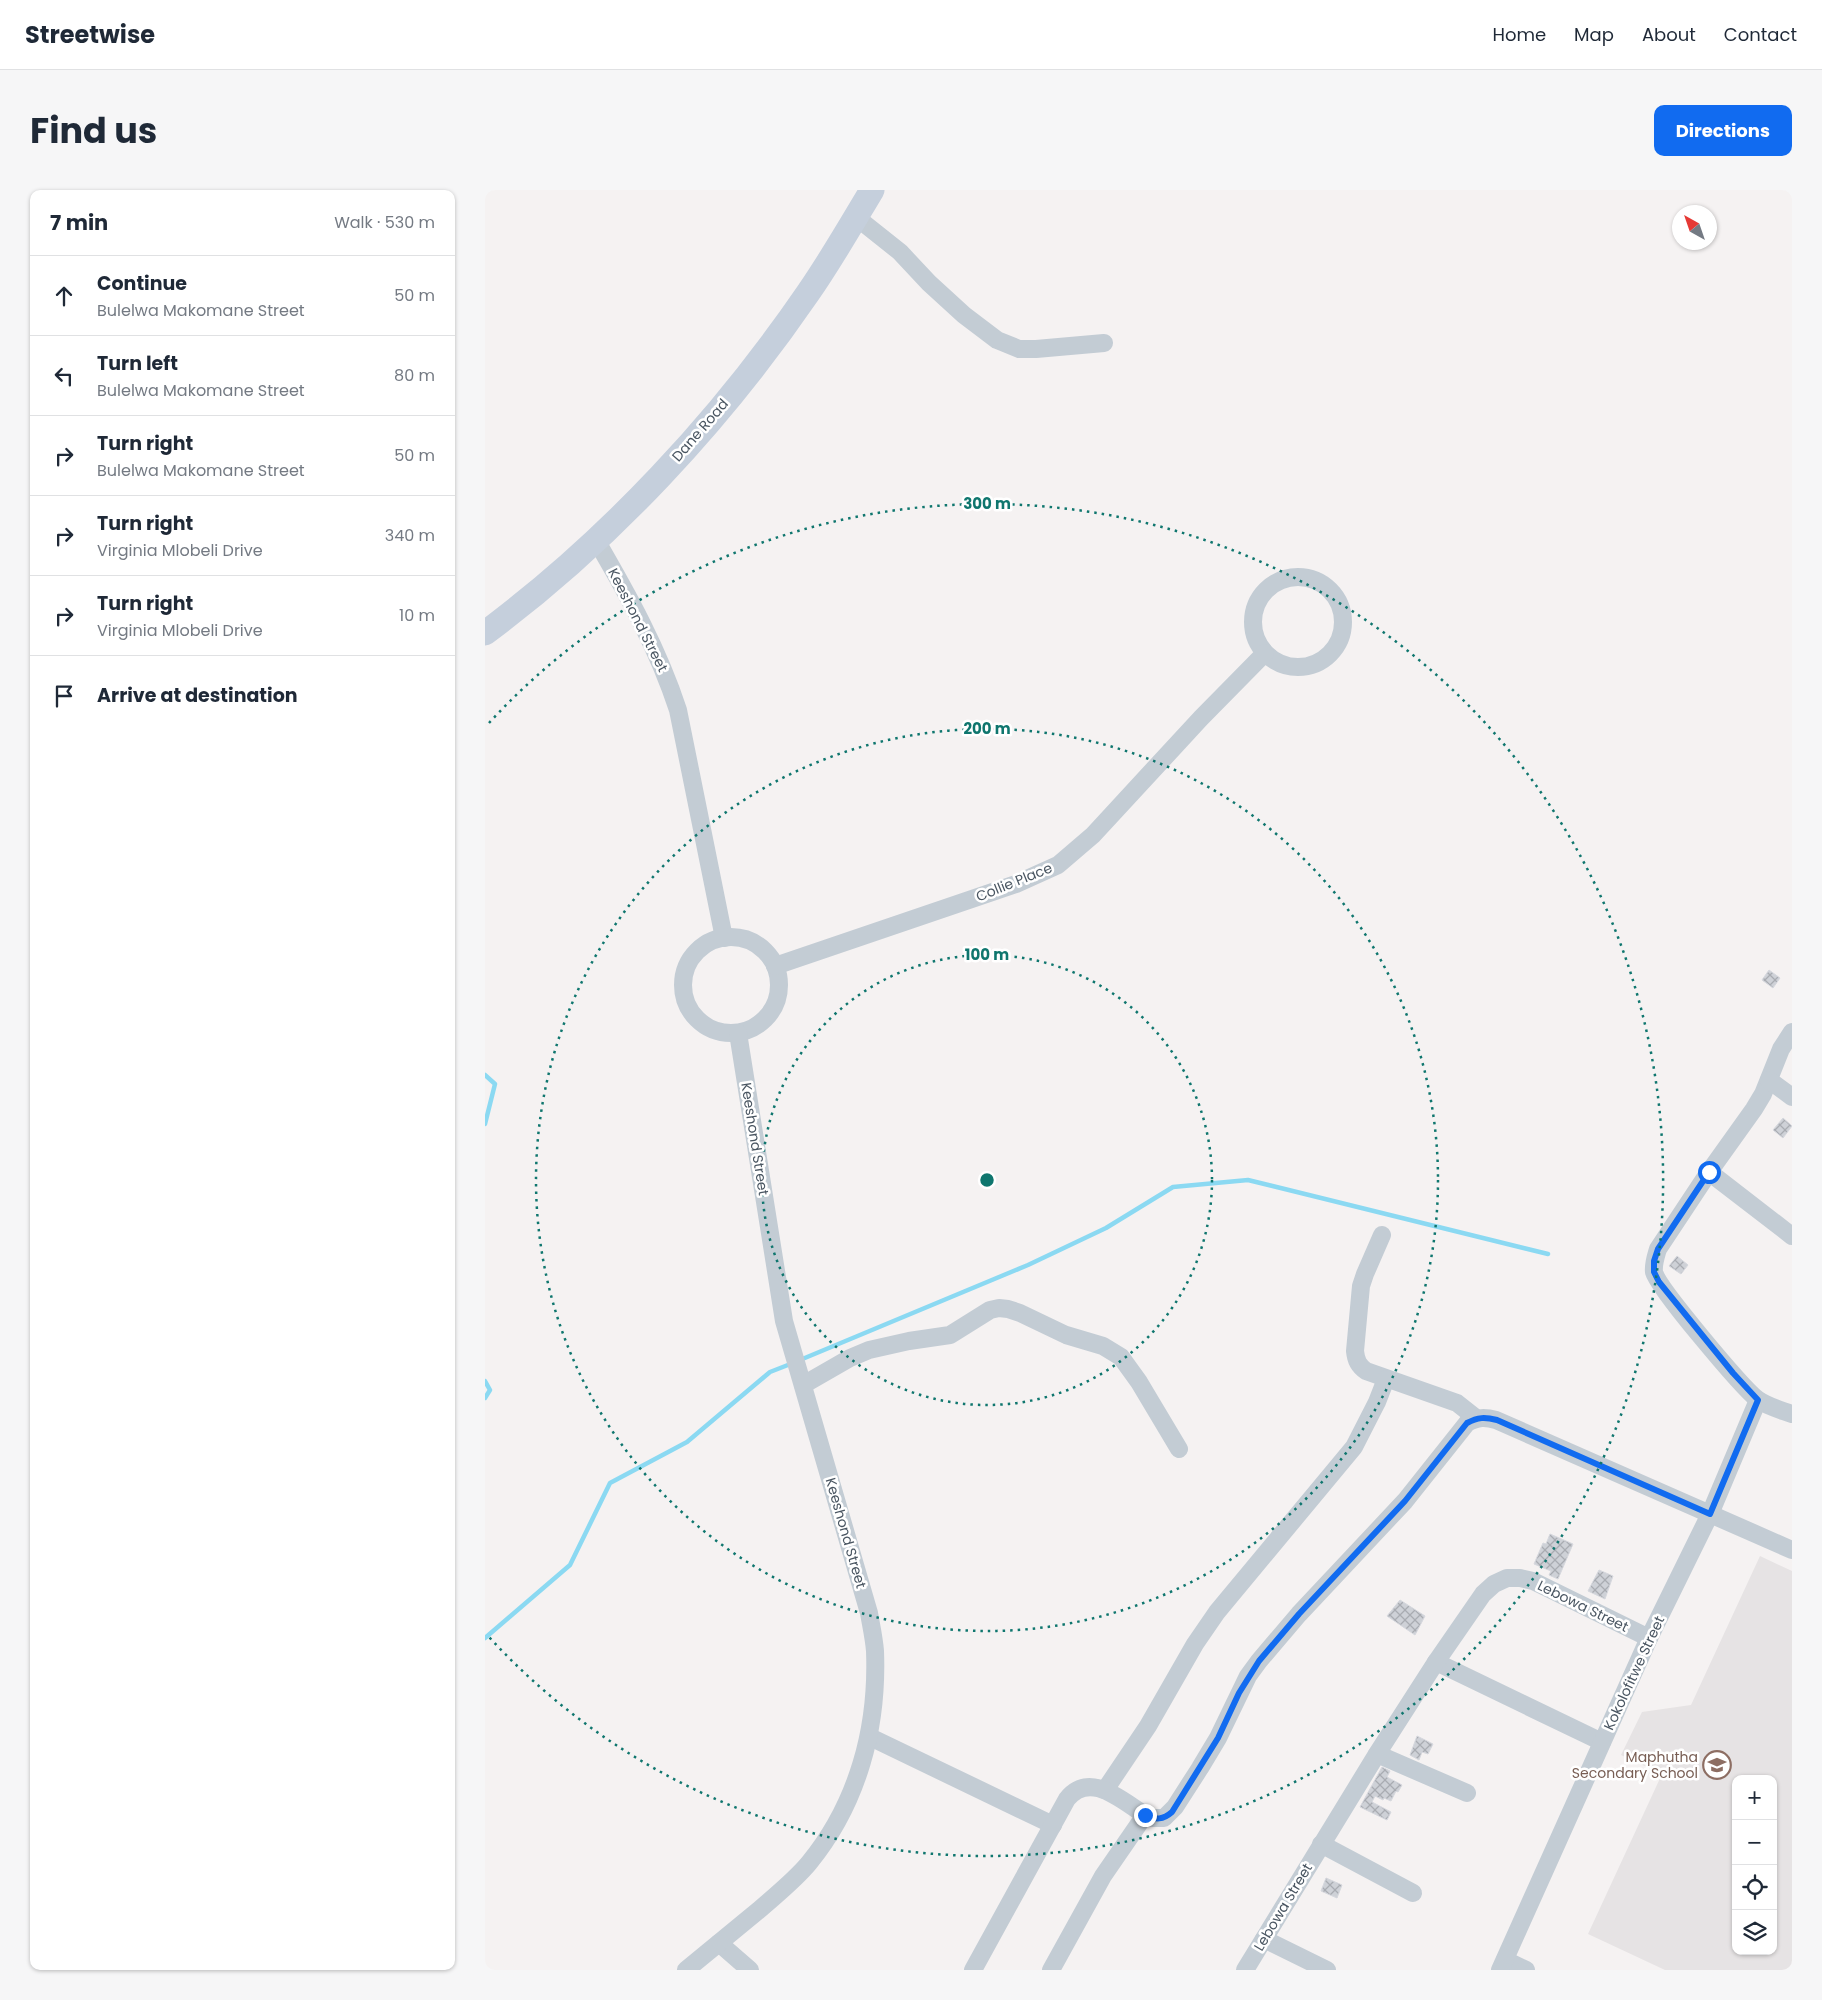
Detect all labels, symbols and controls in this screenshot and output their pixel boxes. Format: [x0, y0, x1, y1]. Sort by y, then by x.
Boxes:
text: Streetwise [25, 18, 155, 51]
text: Home [1492, 22, 1546, 47]
text: Map [1574, 22, 1614, 47]
text: About [1642, 22, 1696, 47]
text: Contact [1724, 22, 1797, 47]
button: Directions [1654, 105, 1792, 156]
text: Find us [30, 106, 157, 155]
north arrow [1672, 205, 1717, 250]
text: 7 min [50, 208, 108, 237]
text: Walk · 530 m [334, 211, 435, 234]
text: Continue [97, 270, 187, 297]
icon: ahead [50, 282, 78, 310]
text: 50 m [394, 284, 435, 307]
text: Bulelwa Makomane Street [97, 299, 305, 322]
text: Turn left [97, 350, 178, 377]
icon: left [50, 362, 78, 390]
text: 80 m [394, 364, 435, 387]
text: Bulelwa Makomane Street [97, 379, 305, 402]
street label: Dane Road [667, 394, 733, 466]
text: Turn right [97, 430, 193, 457]
icon: right [50, 442, 78, 470]
text: 50 m [394, 444, 435, 467]
text: Bulelwa Makomane Street [97, 459, 305, 482]
text: 300 m [963, 493, 1011, 514]
text: Turn right [97, 510, 193, 537]
icon: right [50, 522, 78, 550]
text: 340 m [385, 524, 435, 547]
text: Virginia Mlobeli Drive [97, 539, 263, 562]
street label: Keeshond Street [603, 565, 673, 675]
text: Turn right [97, 590, 193, 617]
icon: right [50, 602, 78, 630]
text: 10 m [399, 604, 435, 627]
text: Virginia Mlobeli Drive [97, 619, 263, 642]
icon: arrive [50, 682, 78, 710]
text: Arrive at destination [97, 682, 298, 709]
text: 200 m [963, 718, 1011, 739]
street label: Collie Place [973, 857, 1055, 906]
text: 100 m [965, 944, 1009, 965]
street label: Keeshond Street [736, 1081, 774, 1197]
route start [1698, 1161, 1721, 1184]
centre of rings [978, 1171, 996, 1189]
street label: Keeshond Street [821, 1475, 871, 1591]
street label: Lebowa Street [1534, 1575, 1632, 1637]
street label: Kokolofitwe Street [1599, 1613, 1669, 1733]
place label: Maphutha Secondary School [1572, 1747, 1698, 1783]
school or university icon: Maphutha Secondary School [1702, 1750, 1732, 1780]
map controls [1732, 1775, 1777, 1955]
button: + [1732, 1775, 1777, 1820]
route end [1134, 1804, 1157, 1827]
button: − [1732, 1820, 1777, 1865]
street label: Lebowa Street [1249, 1859, 1317, 1955]
button: locate [1732, 1865, 1777, 1910]
button: layers [1732, 1910, 1777, 1955]

